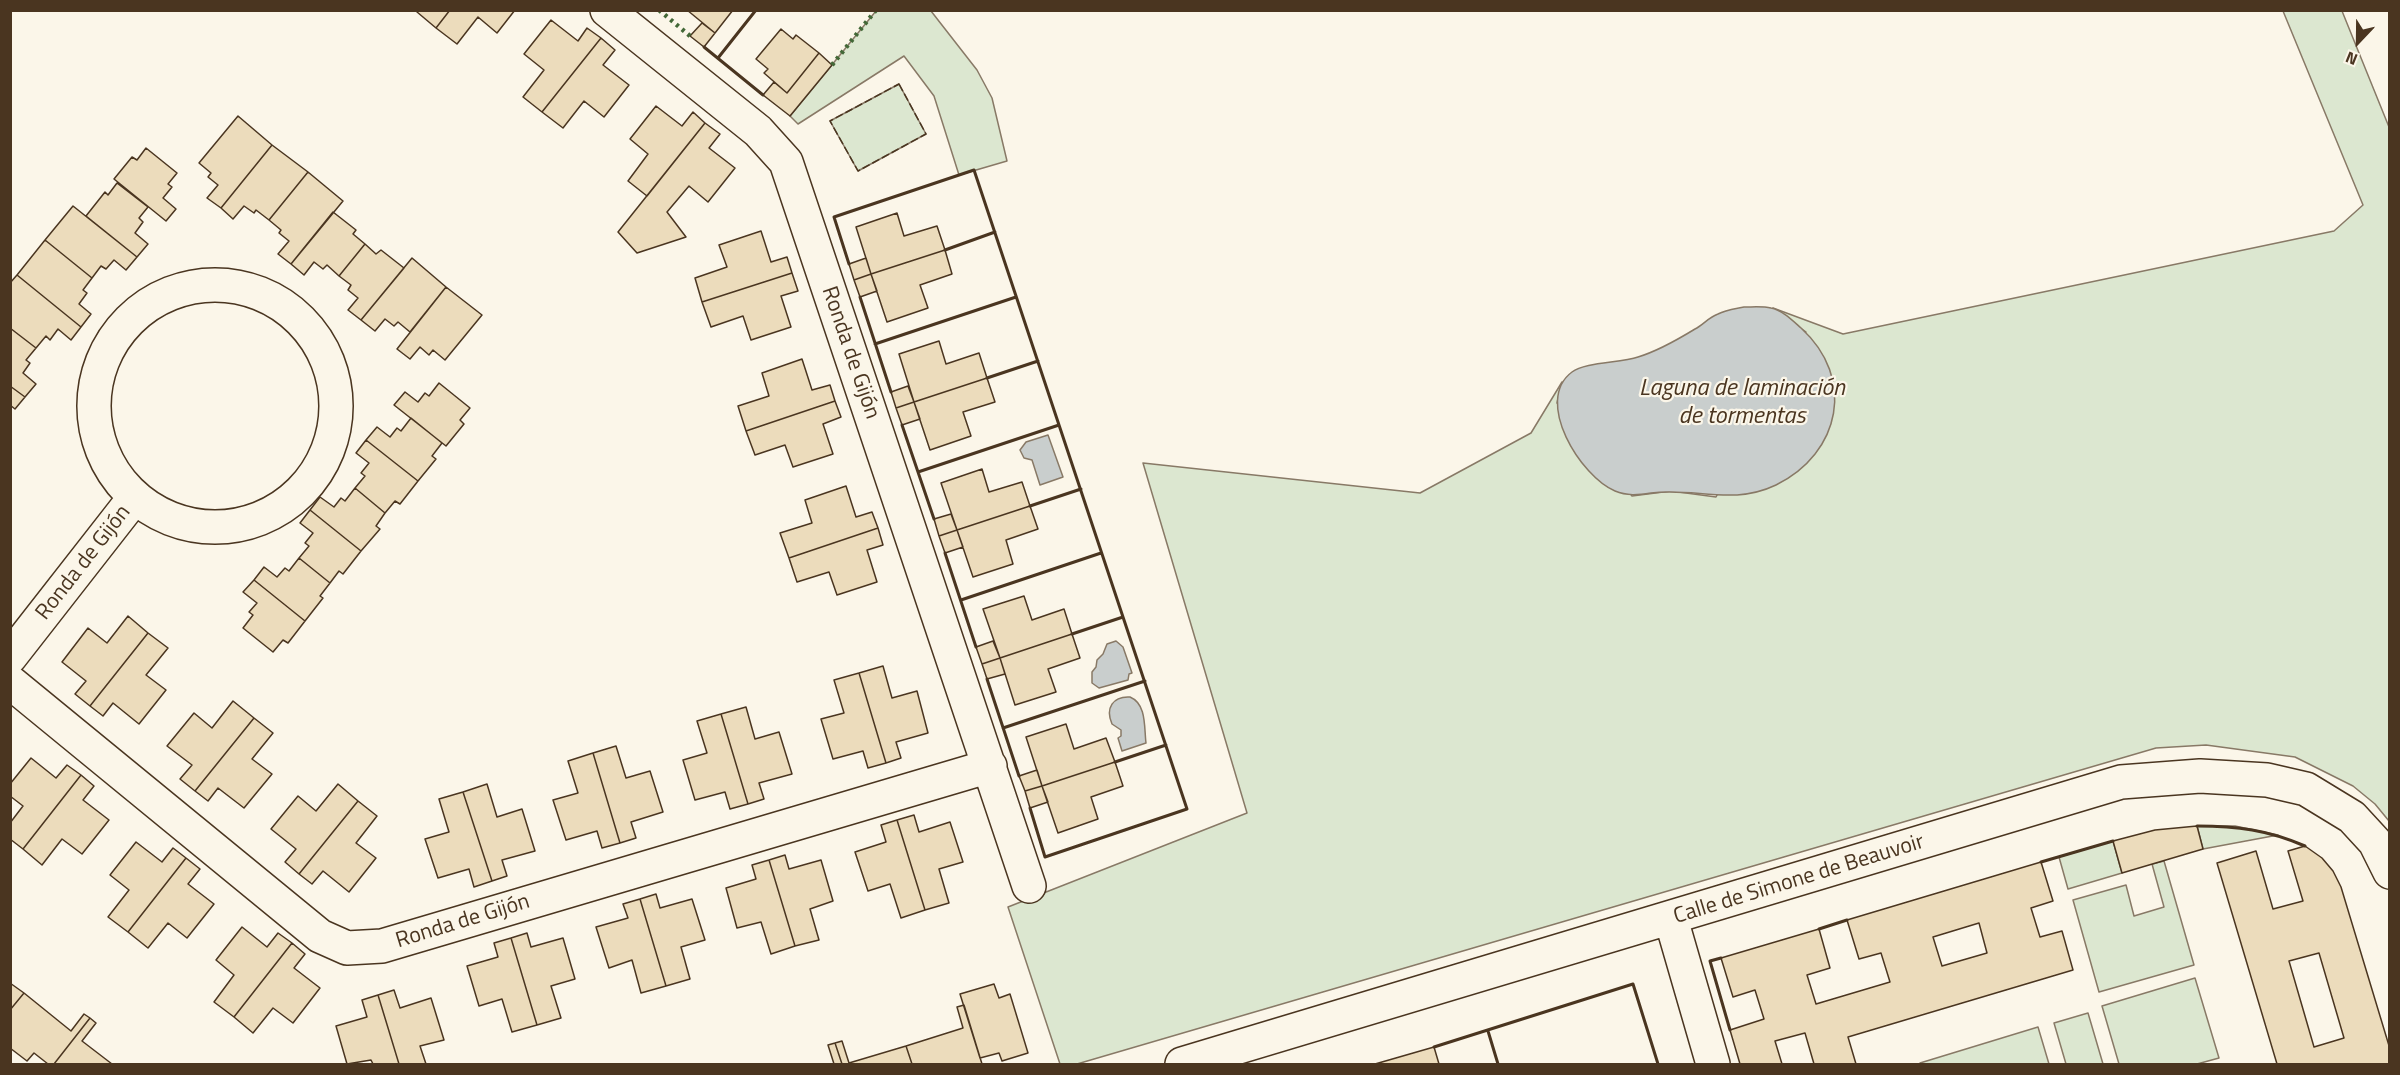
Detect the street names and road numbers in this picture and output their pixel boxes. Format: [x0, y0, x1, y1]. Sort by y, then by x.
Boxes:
street label: Ronda de Gijón [815, 283, 885, 423]
street label: Ronda de Gijón [31, 500, 137, 626]
street label: Calle de Simone de Beauvoir [1671, 829, 1927, 931]
street label: Ronda de Gijón [393, 889, 533, 955]

